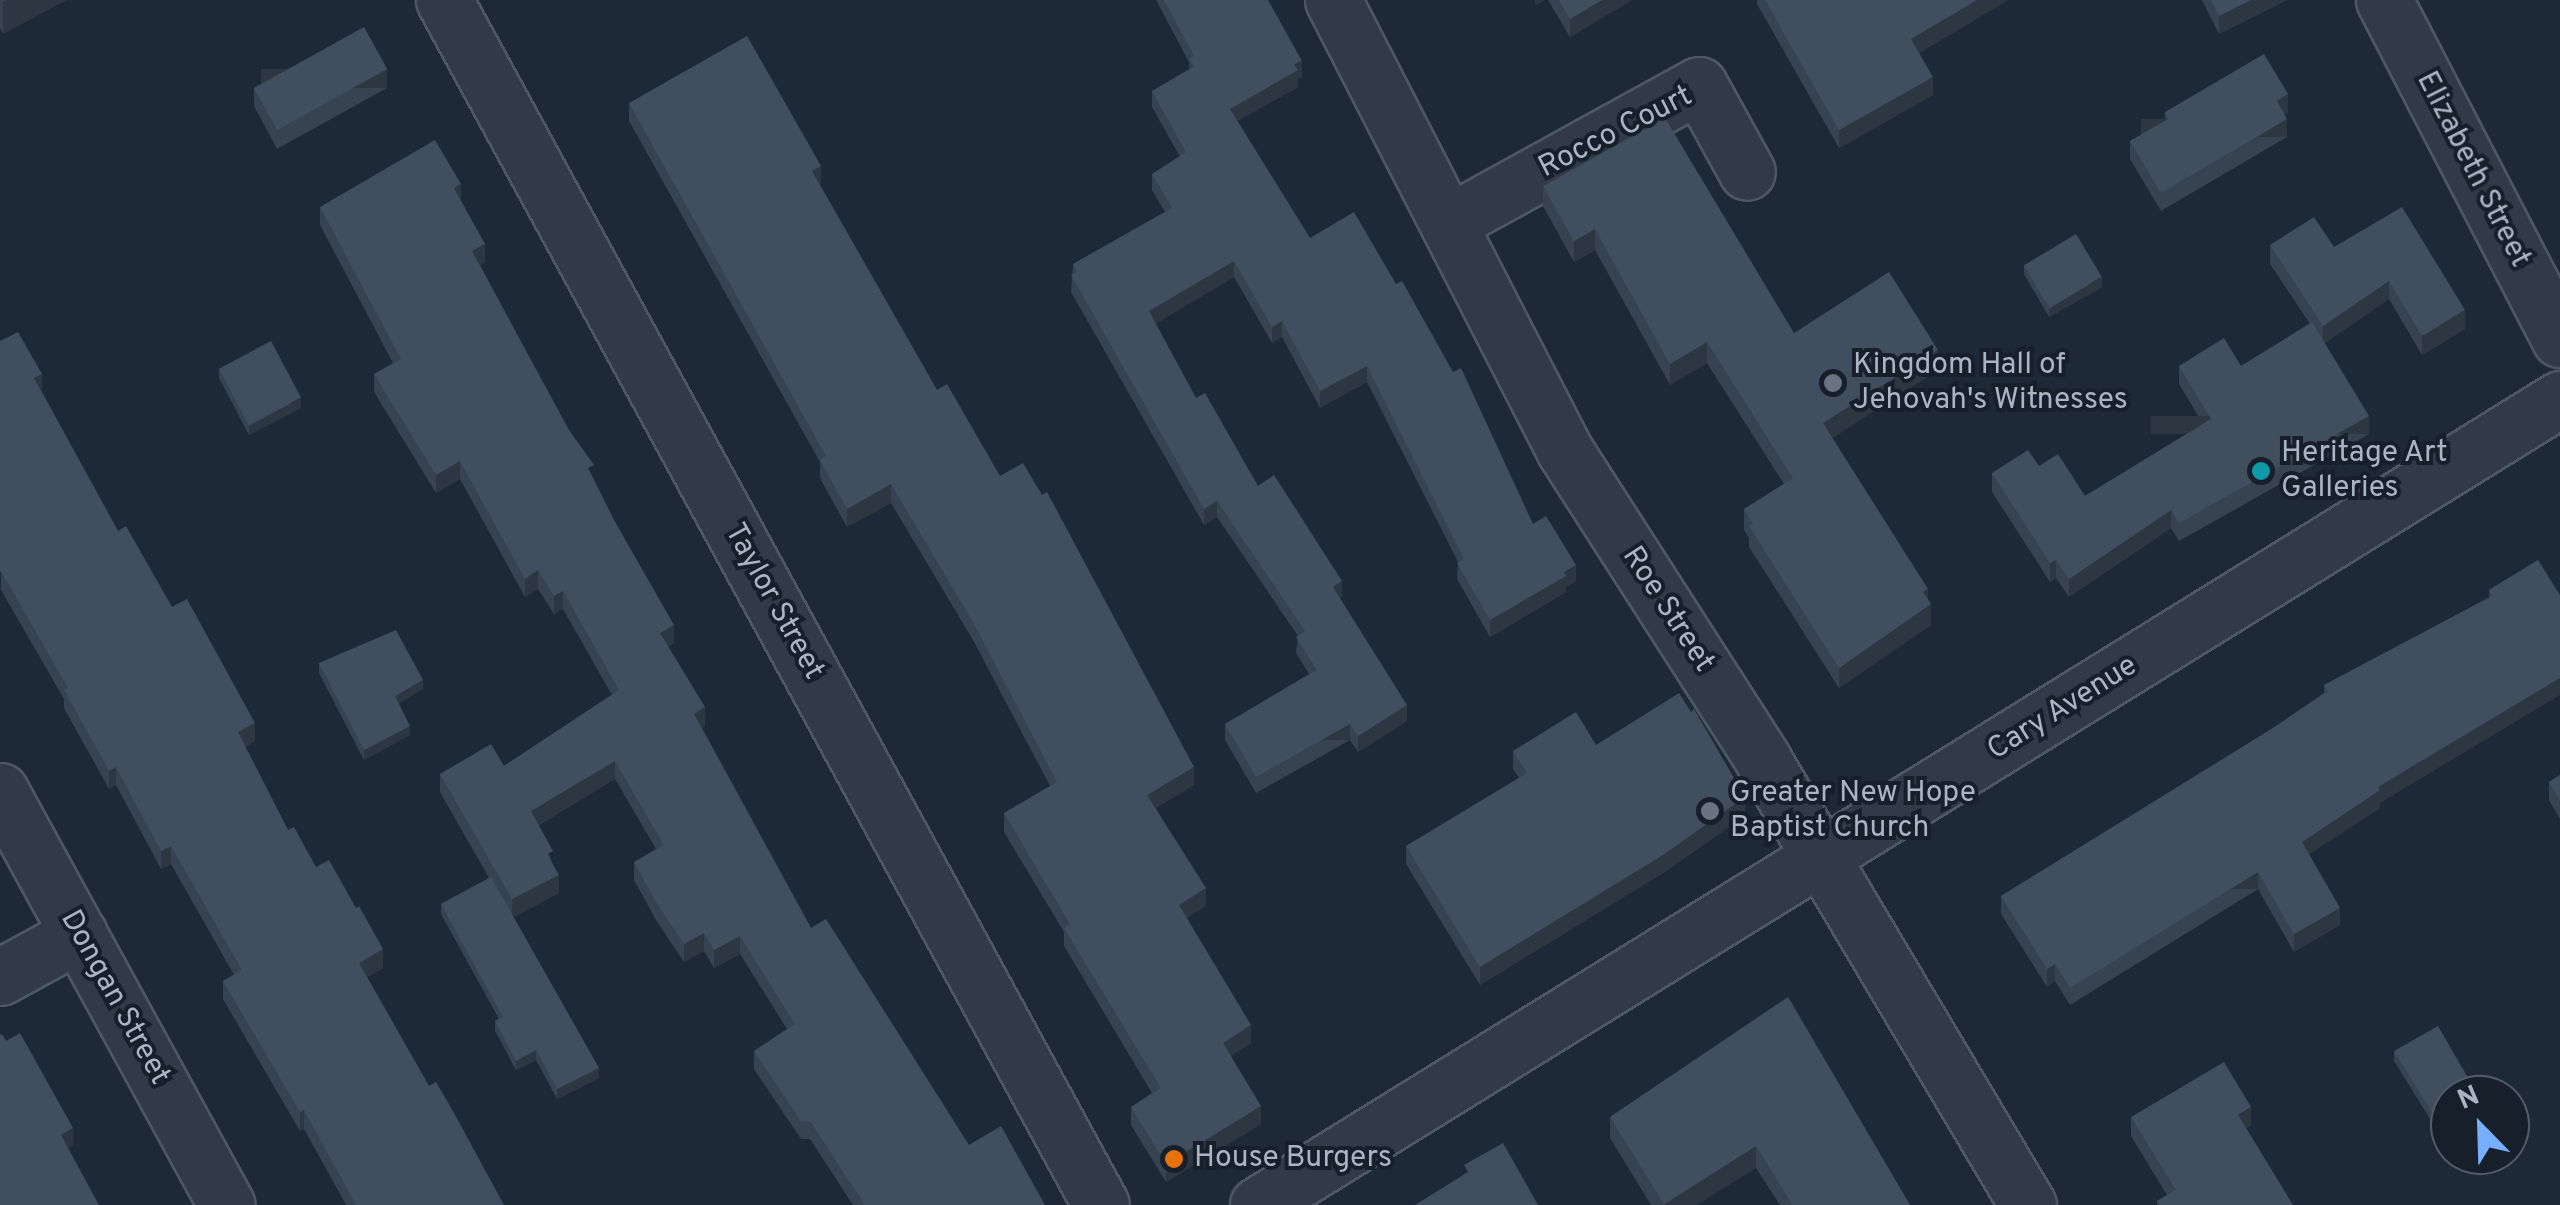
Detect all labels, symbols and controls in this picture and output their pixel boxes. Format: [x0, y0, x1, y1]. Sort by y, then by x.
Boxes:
street label: Elizabeth Street [2407, 66, 2537, 274]
street label: Rocco Court [1533, 79, 1699, 187]
place label: Kingdom Hall of Jehovah's Witnesses [1853, 348, 2128, 418]
marker: Kingdom Hall of Jehovah's Witnesses [1822, 372, 1844, 394]
place label: Heritage Art Galleries [2281, 436, 2449, 506]
marker: Heritage Art Galleries [2250, 460, 2272, 482]
street label: Taylor Street [715, 518, 831, 686]
street label: Roe Street [1613, 541, 1721, 679]
street label: Cary Avenue [1981, 648, 2145, 770]
place label: Greater New Hope Baptist Church [1730, 776, 1976, 846]
marker: Greater New Hope Baptist Church [1699, 800, 1721, 822]
street label: Dongan Street [51, 904, 177, 1092]
north arrow [2430, 1075, 2530, 1175]
text: N [2453, 1079, 2485, 1120]
place label: House Burgers [1194, 1141, 1392, 1177]
marker: House Burgers [1163, 1148, 1185, 1170]

